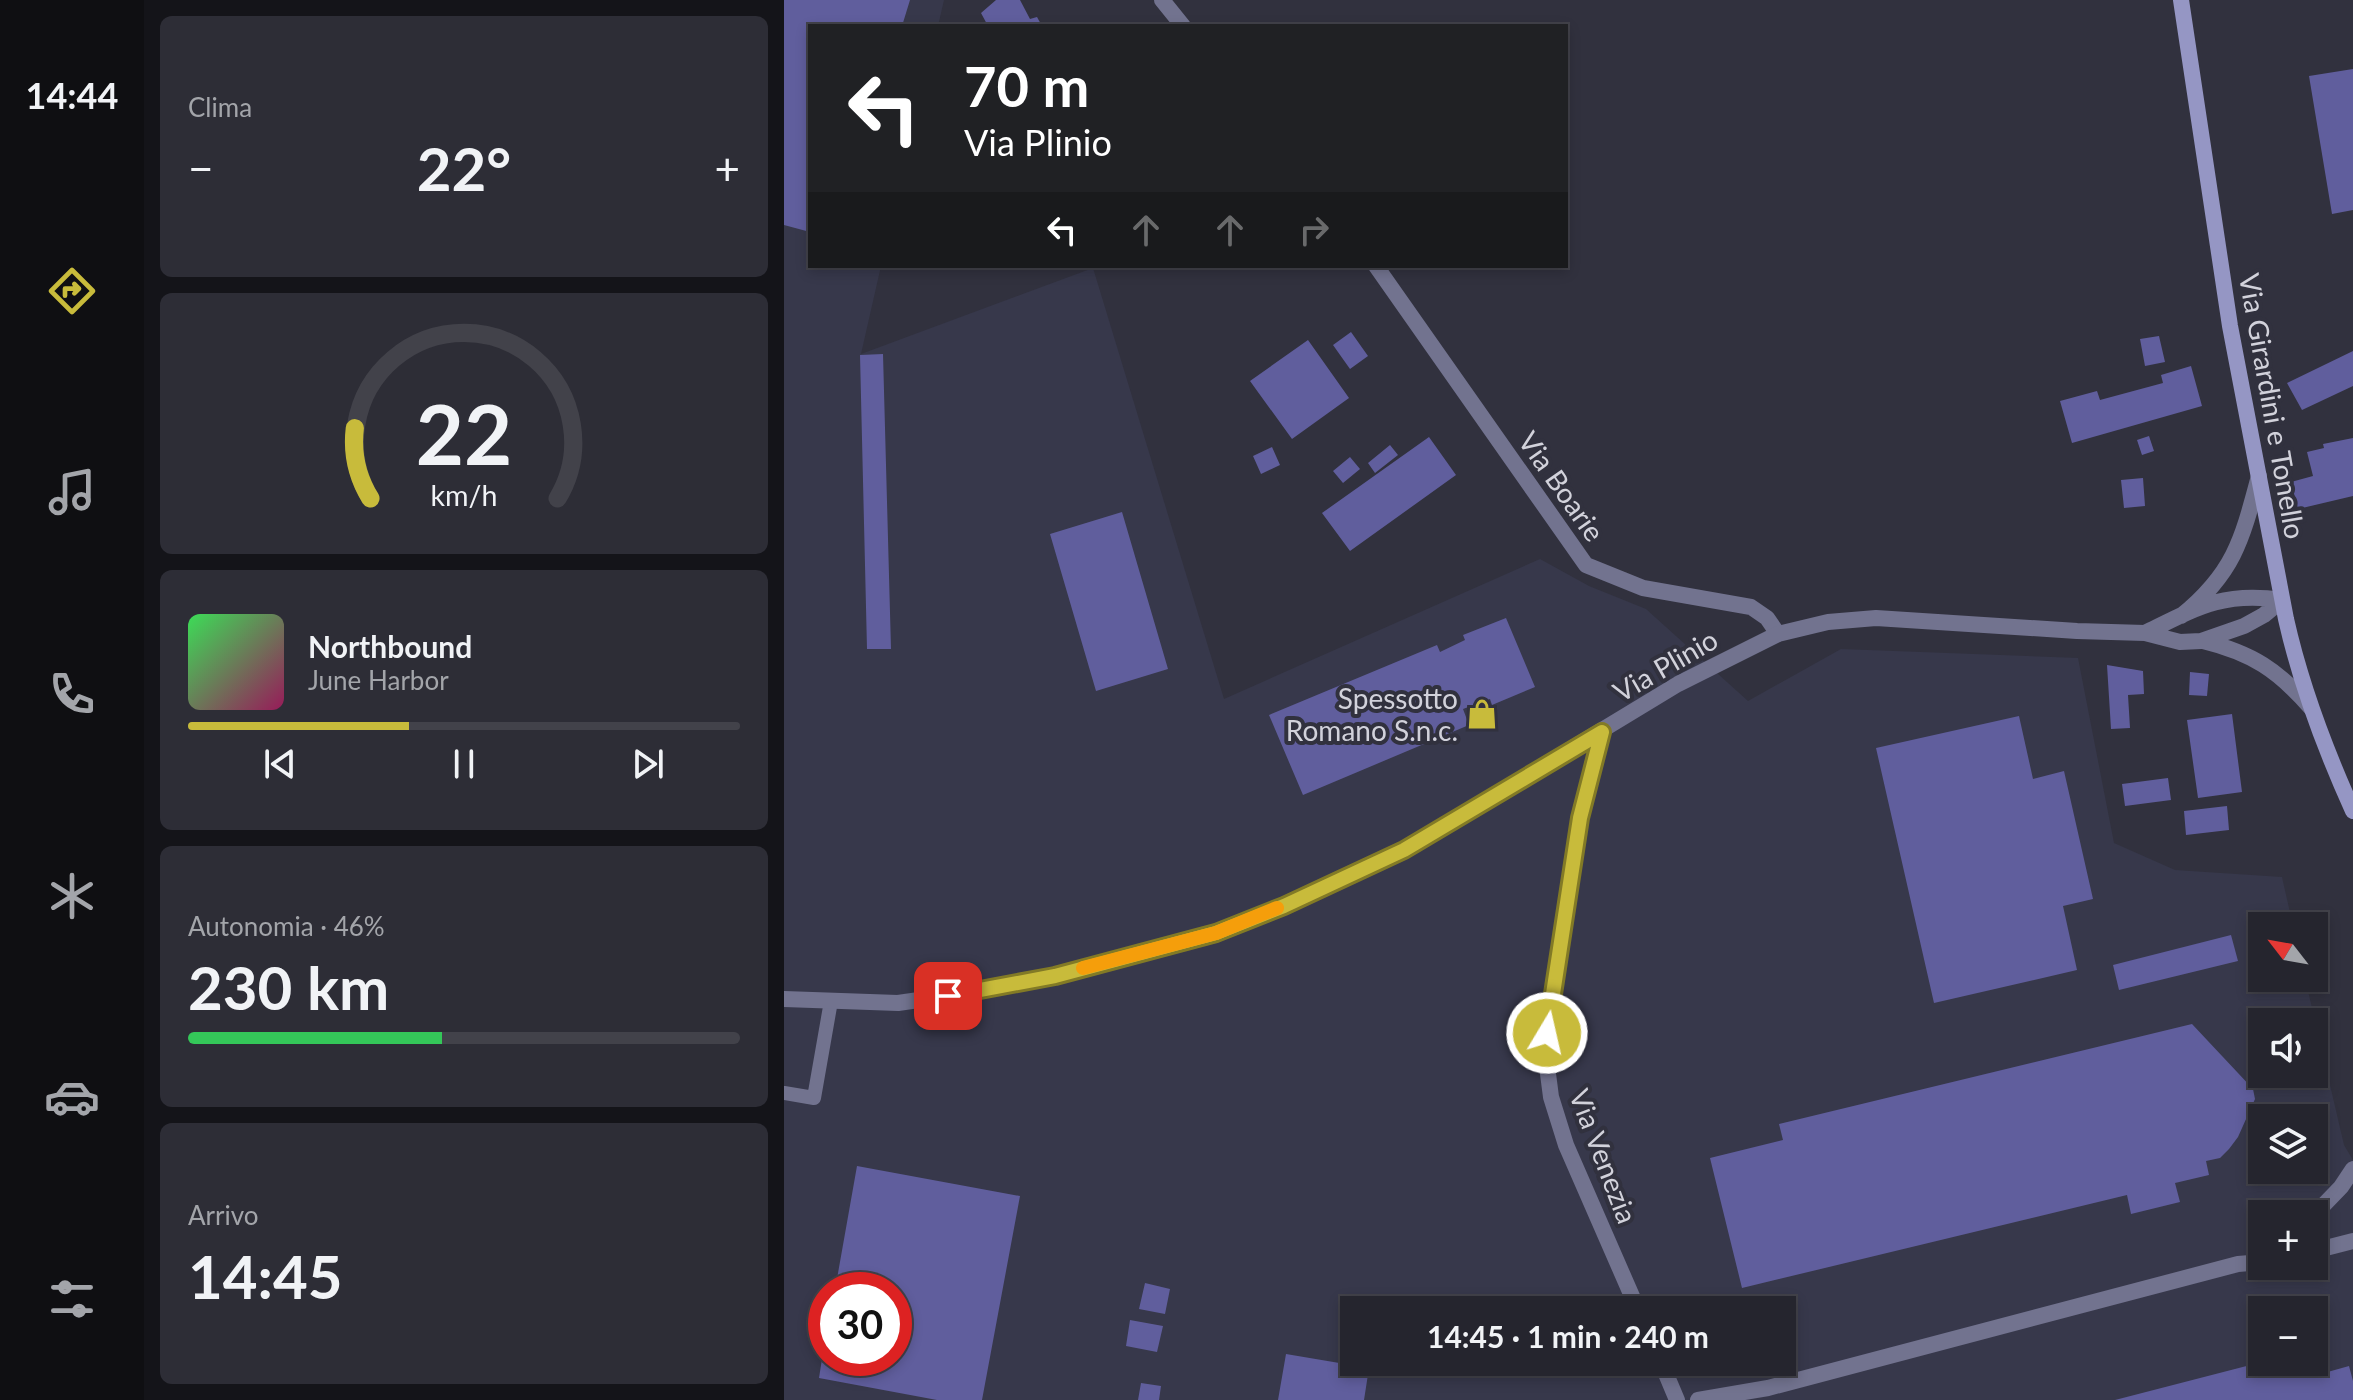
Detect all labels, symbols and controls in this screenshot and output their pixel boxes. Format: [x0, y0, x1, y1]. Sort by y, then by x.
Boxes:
text: 70 m [964, 52, 1089, 119]
icon: left [832, 56, 936, 160]
text: 14:44 [26, 73, 118, 117]
text: Clima [188, 91, 252, 123]
text: Via Plinio [964, 120, 1112, 164]
text: 22° [417, 132, 511, 204]
text: − [188, 142, 214, 194]
text: + [714, 142, 740, 194]
icon: left [1040, 208, 1084, 252]
icon: ahead [1124, 208, 1168, 252]
icon: ahead [1208, 208, 1252, 252]
icon: right [1292, 208, 1336, 252]
icon: directions [44, 263, 100, 319]
street label: Via Girardini e Tonello [2233, 271, 2313, 541]
text: 22 [416, 383, 512, 483]
street label: Via Boarie [1512, 425, 1612, 547]
icon: music [44, 464, 100, 520]
text: km/h [431, 478, 497, 512]
street label: Via Plinio [1607, 622, 1723, 708]
text: Northbound [308, 628, 472, 664]
text: June Harbor [308, 664, 449, 696]
icon: phone [44, 666, 100, 722]
place label: Spessotto Romano S.n.c. [1286, 681, 1458, 747]
shop icon: Spessotto Romano S.n.c. [1465, 697, 1499, 731]
icon: previous [258, 742, 302, 786]
icon: pause [442, 742, 486, 786]
icon: next [626, 742, 670, 786]
icon: climate [44, 868, 100, 924]
text: Autonomia · 46% [188, 910, 385, 942]
north arrow [2248, 912, 2328, 992]
map controls [2248, 912, 2328, 1376]
text: 230 km [188, 951, 389, 1023]
pin [914, 962, 982, 1030]
icon: arrive [926, 974, 970, 1018]
position arrow [1505, 991, 1589, 1075]
button: sound [2248, 1008, 2328, 1088]
icon: car [44, 1069, 100, 1125]
street label: Via Venezia [1563, 1084, 1645, 1228]
button: layers [2248, 1104, 2328, 1184]
text: Arrivo [188, 1199, 259, 1231]
button: + [2248, 1200, 2328, 1280]
text: 14:45 [188, 1240, 343, 1312]
icon: filters [44, 1271, 100, 1327]
speed limit sign: 30 [808, 1272, 912, 1376]
button: − [2248, 1296, 2328, 1376]
text: 14:45 · 1 min · 240 m [1427, 1318, 1709, 1354]

